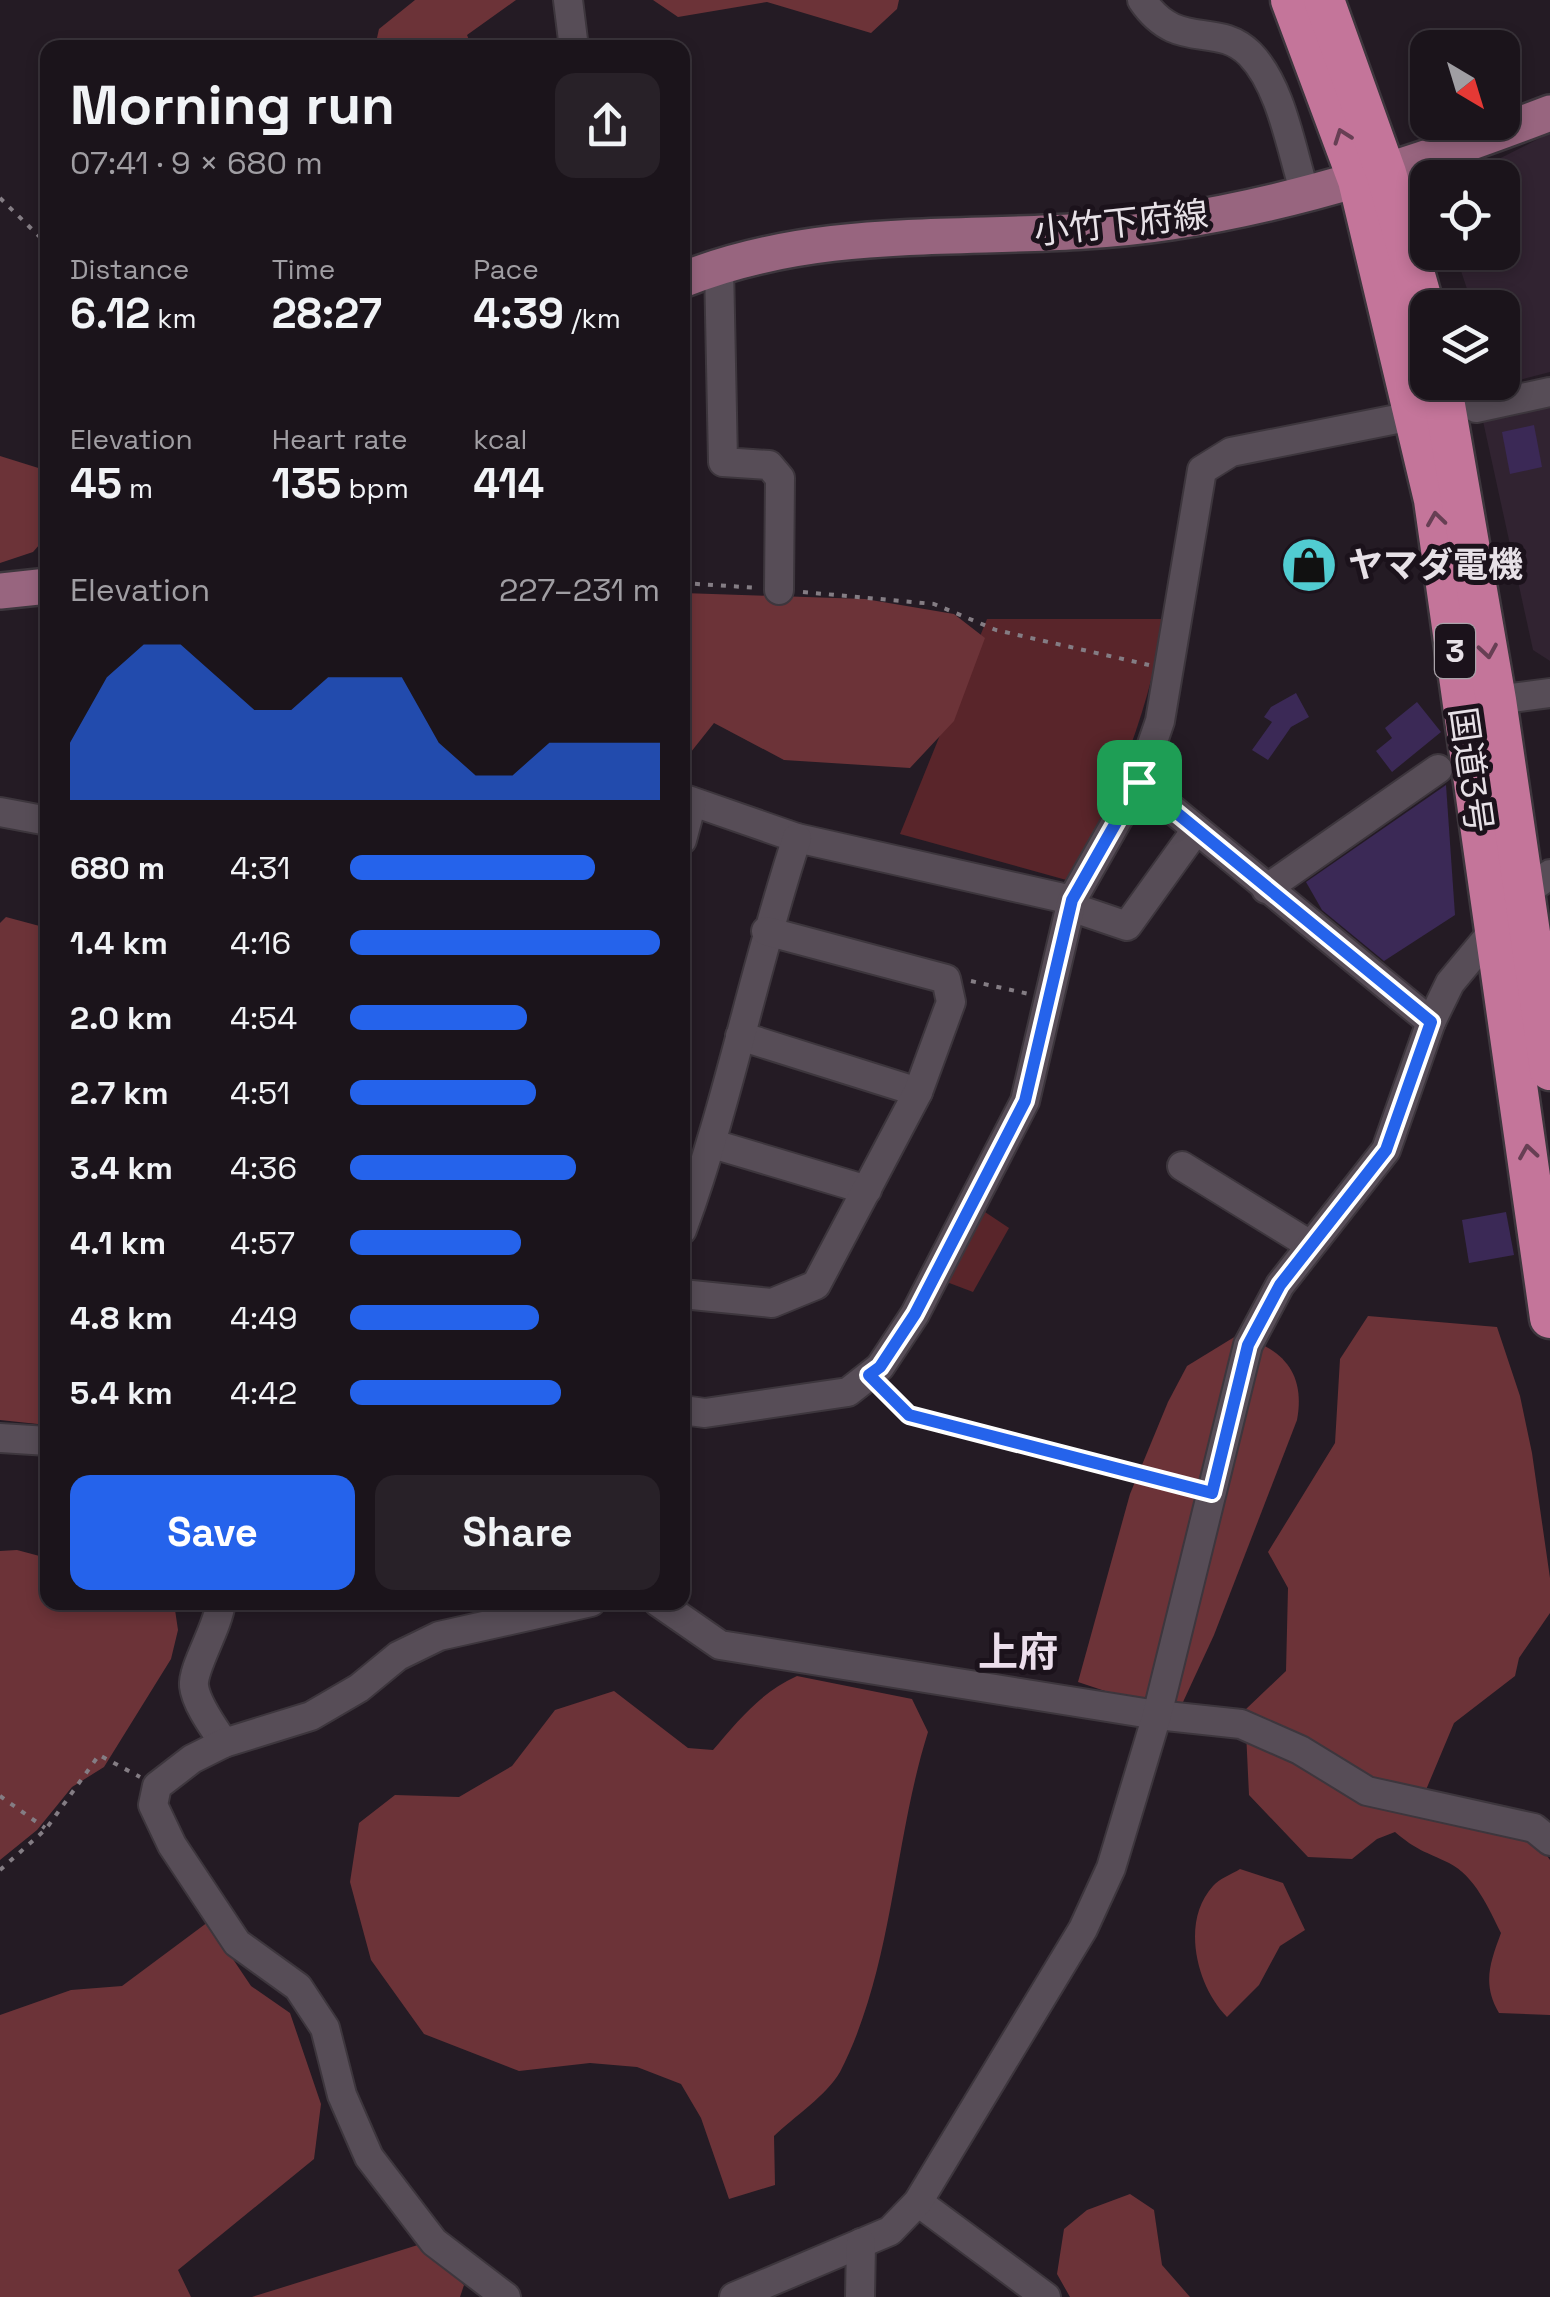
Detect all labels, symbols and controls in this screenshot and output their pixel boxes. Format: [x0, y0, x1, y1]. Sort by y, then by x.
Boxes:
north arrow [1410, 30, 1520, 140]
map controls [1410, 30, 1520, 400]
text: Morning run [70, 70, 395, 140]
button: share [555, 73, 660, 178]
one-way arrow [1333, 128, 1354, 145]
text: 07:41 · 9 × 680 m [70, 143, 323, 183]
button: locate [1410, 160, 1520, 270]
street label: 小竹下府線 [1032, 192, 1210, 254]
text: Distance [70, 251, 189, 287]
text: Time [272, 251, 335, 287]
text: Pace [473, 251, 539, 287]
text: 6.12 [70, 287, 150, 340]
text: 28:27 [272, 287, 382, 340]
text: 4:39 [473, 287, 564, 340]
button: layers [1410, 290, 1520, 400]
text: km [150, 300, 196, 336]
text: /km [564, 300, 621, 336]
text: Elevation [70, 421, 193, 457]
text: Heart rate [272, 421, 408, 457]
text: kcal [473, 421, 527, 457]
text: 45 [70, 457, 122, 510]
text: 135 [272, 457, 341, 510]
text: 414 [473, 457, 544, 510]
text: m [122, 470, 153, 506]
text: bpm [341, 470, 409, 506]
one-way arrow [1427, 511, 1448, 527]
shop icon: ヤマダ電機 [1279, 535, 1339, 595]
place label: ヤマダ電機 [1348, 543, 1523, 587]
text: Elevation [70, 570, 210, 610]
text: 227–231 m [499, 570, 660, 610]
road number: 3 [1435, 624, 1475, 678]
one-way arrow [1477, 643, 1498, 659]
street label: 国道3号 [1440, 704, 1502, 836]
pin [1097, 740, 1182, 825]
icon: arrive [1112, 755, 1167, 810]
text: 680 m [70, 848, 165, 888]
text: 4:31 [230, 848, 290, 888]
text: 1.4 km [70, 923, 168, 963]
text: 4:16 [230, 923, 291, 963]
text: 2.0 km [70, 998, 172, 1038]
text: 4:54 [230, 998, 297, 1038]
text: 2.7 km [70, 1073, 169, 1113]
text: 4:51 [230, 1073, 290, 1113]
one-way arrow [1519, 1144, 1540, 1161]
text: 3.4 km [70, 1148, 173, 1188]
text: 4:36 [230, 1148, 297, 1188]
text: 4.1 km [70, 1223, 166, 1263]
text: 4:57 [230, 1223, 295, 1263]
text: 4.8 km [70, 1298, 173, 1338]
text: 4:49 [230, 1298, 298, 1338]
text: 5.4 km [70, 1373, 173, 1413]
text: 4:42 [230, 1373, 297, 1413]
button: Save [70, 1475, 355, 1590]
button: Share [375, 1475, 660, 1590]
district label: 上府 [978, 1627, 1058, 1678]

